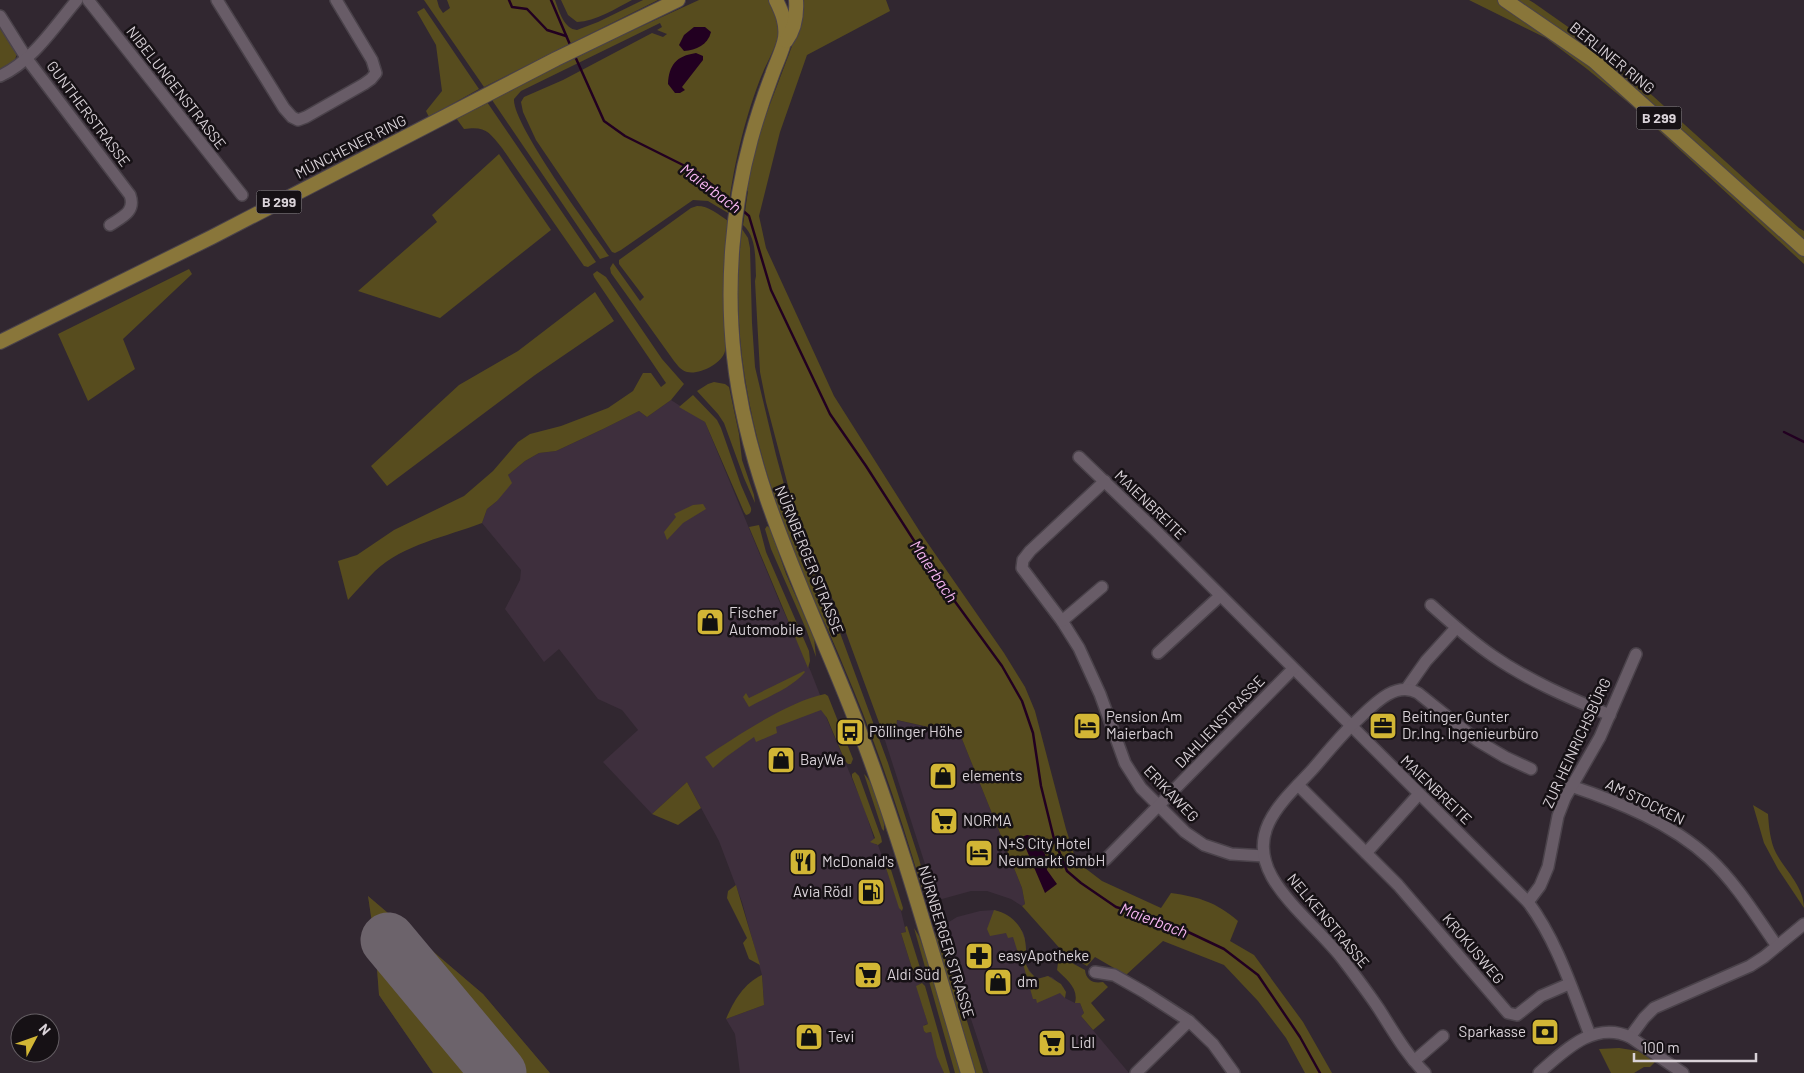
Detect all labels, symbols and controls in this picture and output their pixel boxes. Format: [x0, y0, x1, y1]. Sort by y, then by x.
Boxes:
street label: BERLINER RING [1567, 18, 1659, 97]
street label: NIBELUNGENSTRASSE [123, 22, 230, 152]
street label: GUNTHERSTRASSE [43, 57, 134, 170]
road number: B 299 [1636, 106, 1682, 130]
street label: MÜNCHENER RING [292, 110, 409, 182]
water label: Maierbach [677, 159, 745, 217]
road number: B 299 [256, 190, 302, 213]
street label: MAIENBREITE [1111, 466, 1190, 543]
street label: NÜRNBERGER STRASSE [772, 483, 848, 637]
water label: Maierbach [907, 536, 962, 605]
place label: Fischer Automobile [729, 603, 804, 638]
shop icon: Fischer Automobile [695, 607, 725, 637]
street label: DAHLIENSTRASSE [1171, 671, 1268, 771]
street label: ZUR HEINRICHSBÜRG [1538, 675, 1614, 810]
place label: Pension Am Maierbach [1106, 707, 1183, 742]
place label: Beitinger Gunter Dr.Ing. Ingenieurbüro [1402, 707, 1539, 742]
hotel icon: Pension Am Maierbach [1072, 711, 1102, 741]
office icon: Beitinger Gunter Dr.Ing. Ingenieurbüro [1368, 711, 1398, 741]
bus stop icon: Pöllinger Höhe [835, 717, 865, 747]
place label: Pöllinger Höhe [869, 722, 963, 740]
shop icon: BayWa [766, 745, 796, 775]
place label: BayWa [800, 750, 844, 768]
street label: MAIENBREITE [1397, 751, 1476, 828]
shop icon: elements [928, 761, 958, 791]
street label: ERIKAWEG [1140, 761, 1203, 825]
place label: elements [962, 766, 1023, 784]
street label: AM STOCKEN [1603, 774, 1688, 828]
supermarket icon: NORMA [929, 806, 959, 836]
place label: NORMA [963, 811, 1011, 829]
place label: N+S City Hotel Neumarkt GmbH [998, 834, 1105, 869]
hotel icon: N+S City Hotel Neumarkt GmbH [964, 838, 994, 868]
restaurant icon: McDonald's [788, 847, 818, 877]
place label: McDonald's [822, 852, 894, 870]
street label: NÜRNBERGER STRASSE [915, 863, 979, 1020]
street label: NELKENSTRASSE [1284, 869, 1374, 971]
fuel station icon: Avia Rödl [856, 877, 886, 907]
place label: Avia Rödl [793, 882, 852, 900]
water label: Maierbach [1118, 898, 1191, 941]
street label: KROKUSWEG [1439, 909, 1508, 987]
pharmacy icon: easyApotheke [964, 941, 994, 971]
place label: easyApotheke [998, 946, 1089, 964]
supermarket icon: Aldi Süd [853, 960, 883, 990]
place label: Aldi Süd [887, 965, 940, 983]
shop icon: dm [983, 967, 1013, 997]
place label: dm [1017, 972, 1038, 990]
north arrow [10, 1013, 60, 1063]
bank icon: Sparkasse [1530, 1017, 1560, 1047]
text: N [36, 1020, 55, 1038]
shop icon: Tevi [794, 1022, 824, 1052]
place label: Sparkasse [1459, 1022, 1526, 1040]
place label: Tevi [828, 1027, 854, 1045]
supermarket icon: Lidl [1037, 1028, 1067, 1058]
scale bar [1634, 1030, 1756, 1062]
place label: Lidl [1071, 1033, 1095, 1051]
text: 100 m [1642, 1038, 1680, 1056]

